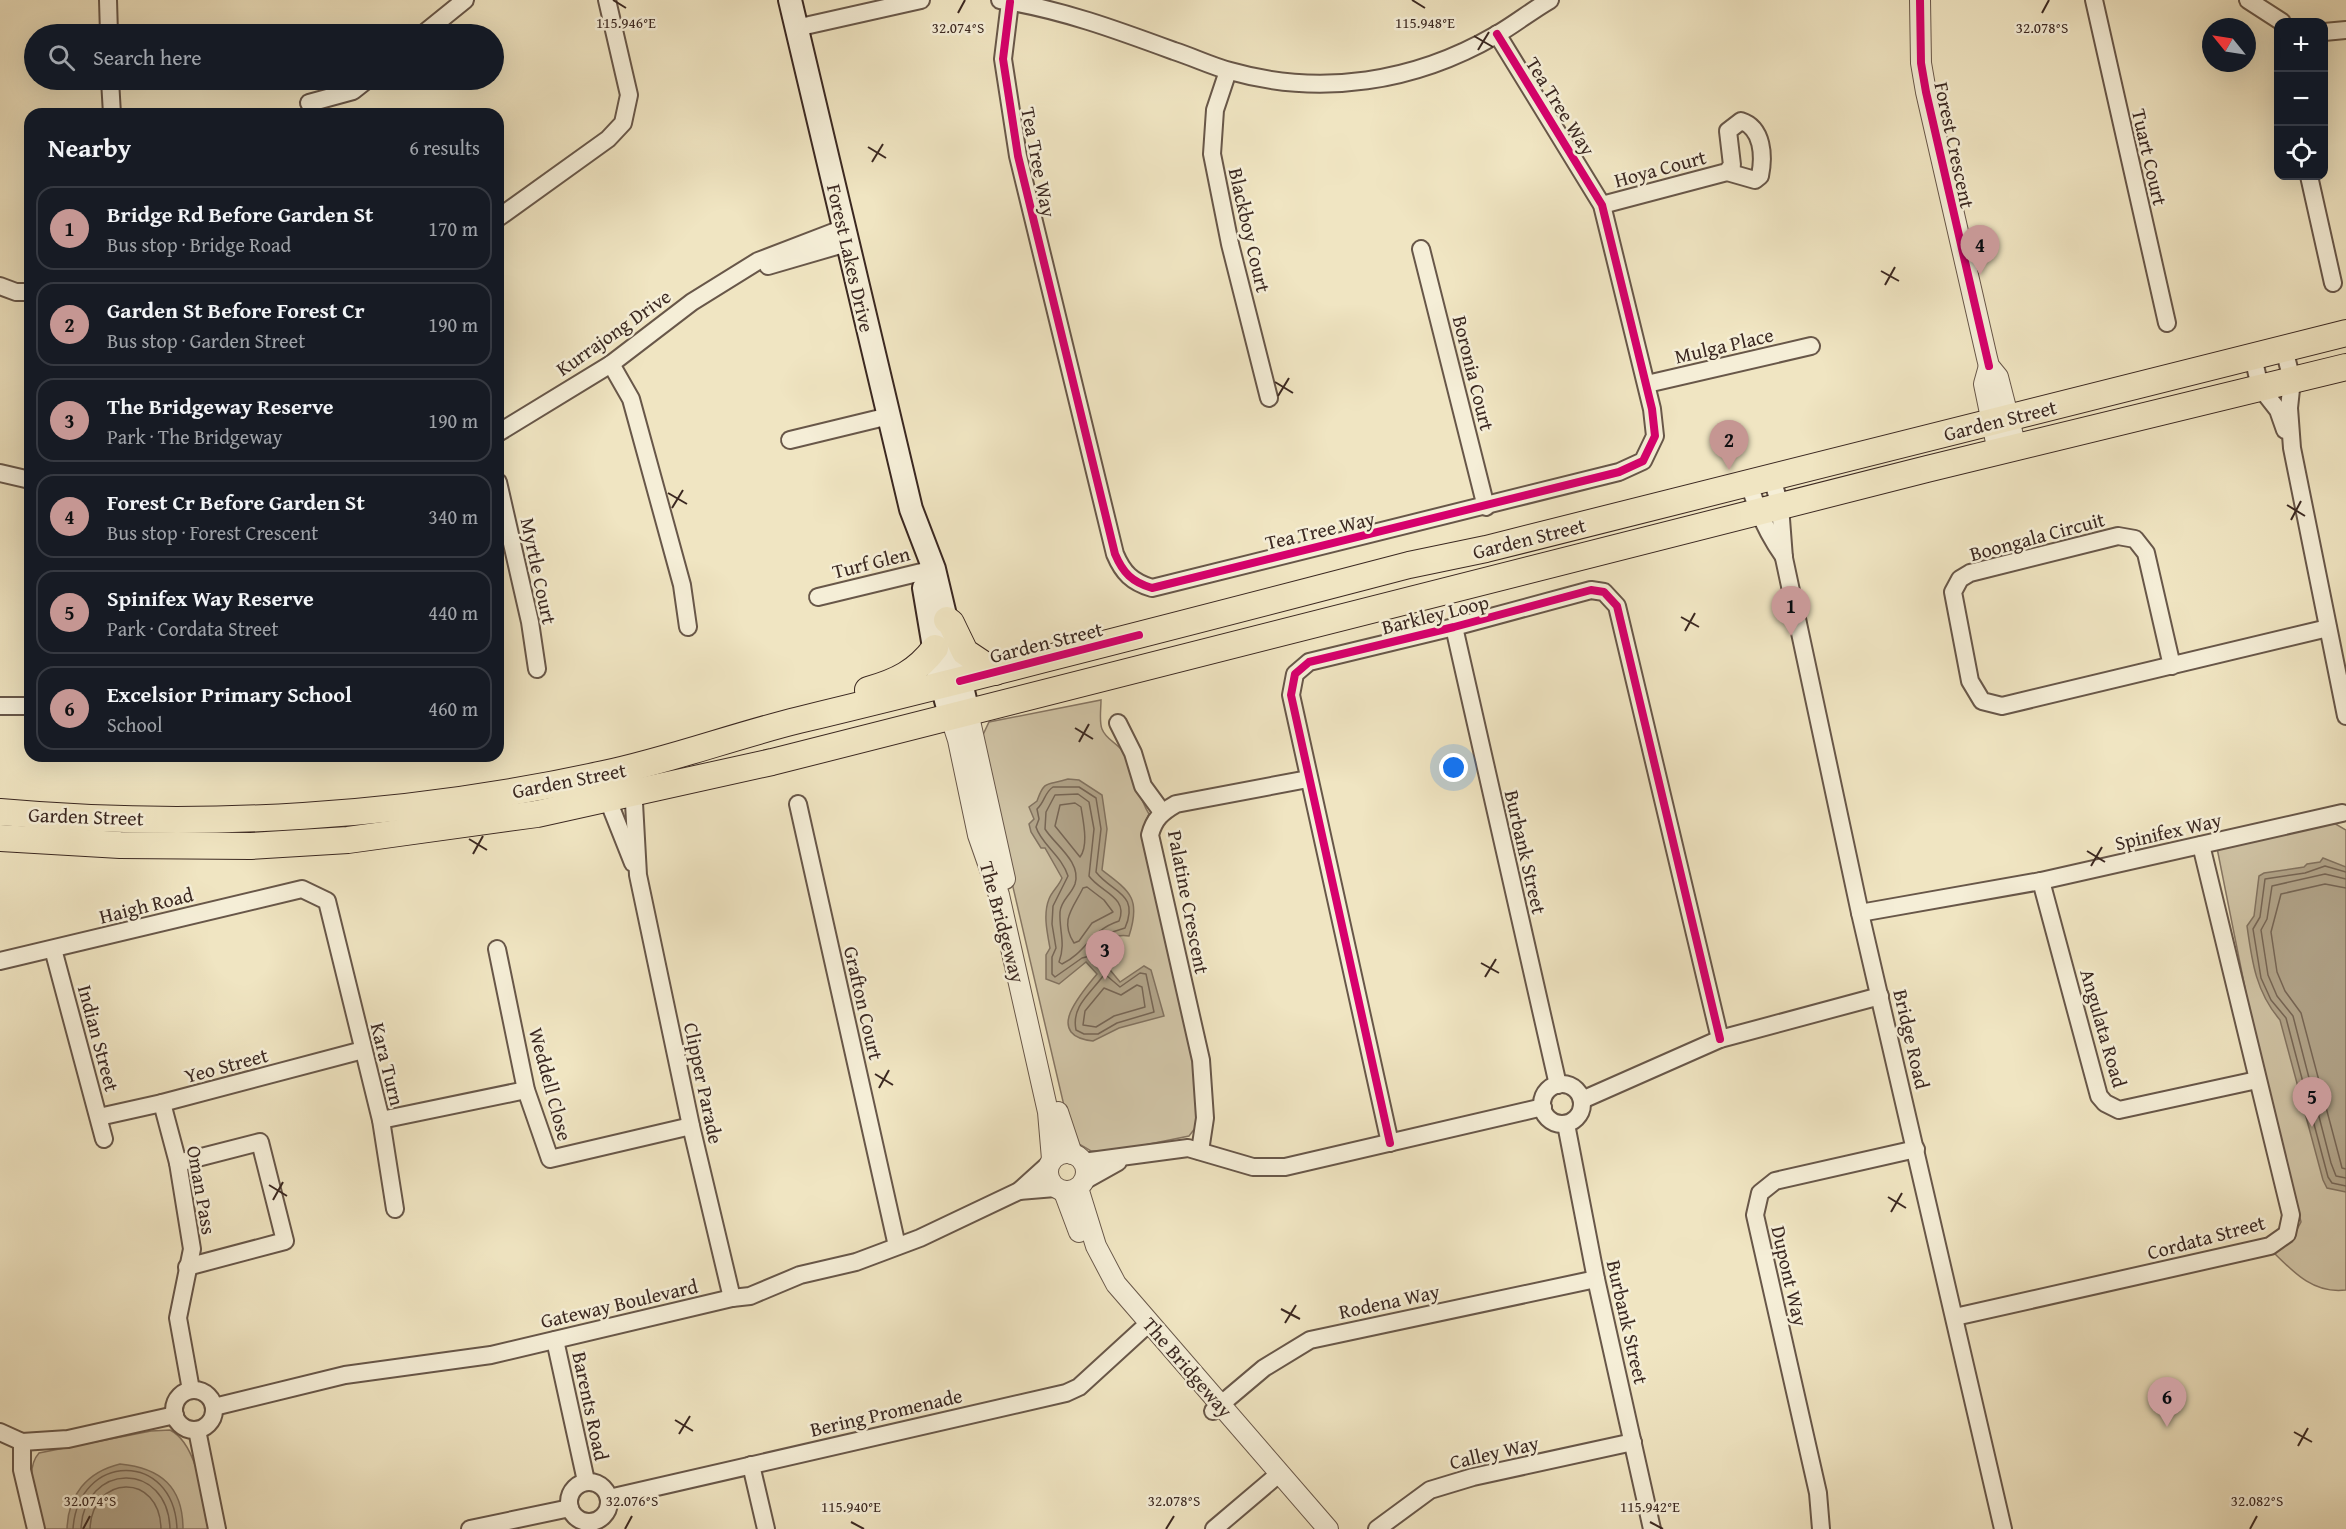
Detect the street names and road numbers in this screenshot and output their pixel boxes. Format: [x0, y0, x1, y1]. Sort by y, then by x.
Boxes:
street label: Tea Tree Way [1519, 51, 1603, 161]
street label: Forest Crescent [1927, 79, 1983, 211]
street label: Tea Tree Way [1014, 104, 1064, 220]
street label: Tuart Court [2125, 106, 2175, 208]
street label: Hoya Court [1611, 142, 1709, 194]
street label: Blackboy Court [1222, 165, 1278, 295]
street label: Forest Lakes Drive [820, 181, 882, 335]
street label: Kurrajong Drive [550, 282, 676, 382]
street label: Boronia Court [1446, 312, 1502, 434]
street label: Mulga Place [1672, 320, 1776, 370]
street label: Garden Street [1940, 392, 2060, 448]
street label: Tea Tree Way [1262, 503, 1378, 557]
street label: Boongala Circuit [1966, 504, 2108, 568]
street label: Garden Street [1469, 510, 1589, 566]
street label: Myrtle Court [514, 515, 564, 627]
street label: Turf Glen [829, 538, 913, 586]
street label: Barkley Loop [1378, 587, 1492, 641]
street label: Garden Street [986, 614, 1106, 670]
street label: Garden Street [510, 755, 628, 805]
street label: Burbank Street [1498, 787, 1554, 917]
street label: Garden Street [28, 799, 144, 833]
street label: Spinifex Way [2112, 805, 2224, 857]
street label: Palatine Crescent [1161, 828, 1217, 976]
street label: The Bridgeway [973, 858, 1033, 986]
street label: Haigh Road [96, 879, 196, 931]
street label: Grafton Court [837, 943, 891, 1063]
street label: Angulata Road [2073, 965, 2135, 1091]
street label: Indian Street [71, 981, 127, 1095]
street label: Bridge Road [1886, 986, 1938, 1092]
street label: Kara Turn [364, 1019, 412, 1109]
street label: Clipper Parade [677, 1020, 731, 1146]
street label: Weddell Close [522, 1024, 580, 1144]
street label: Yeo Street [181, 1040, 271, 1090]
street label: Oman Pass [180, 1143, 224, 1237]
street label: Cordata Street [2144, 1207, 2268, 1267]
street label: Dupont Way [1764, 1223, 1816, 1329]
street label: Burbank Street [1600, 1257, 1656, 1387]
street label: Gateway Boulevard [538, 1271, 701, 1335]
street label: Rodena Way [1336, 1276, 1442, 1326]
street label: The Bridgeway [1136, 1310, 1240, 1424]
street label: Barents Road [565, 1349, 617, 1463]
street label: Bering Promenade [807, 1380, 965, 1444]
street label: Calley Way [1446, 1428, 1542, 1476]

